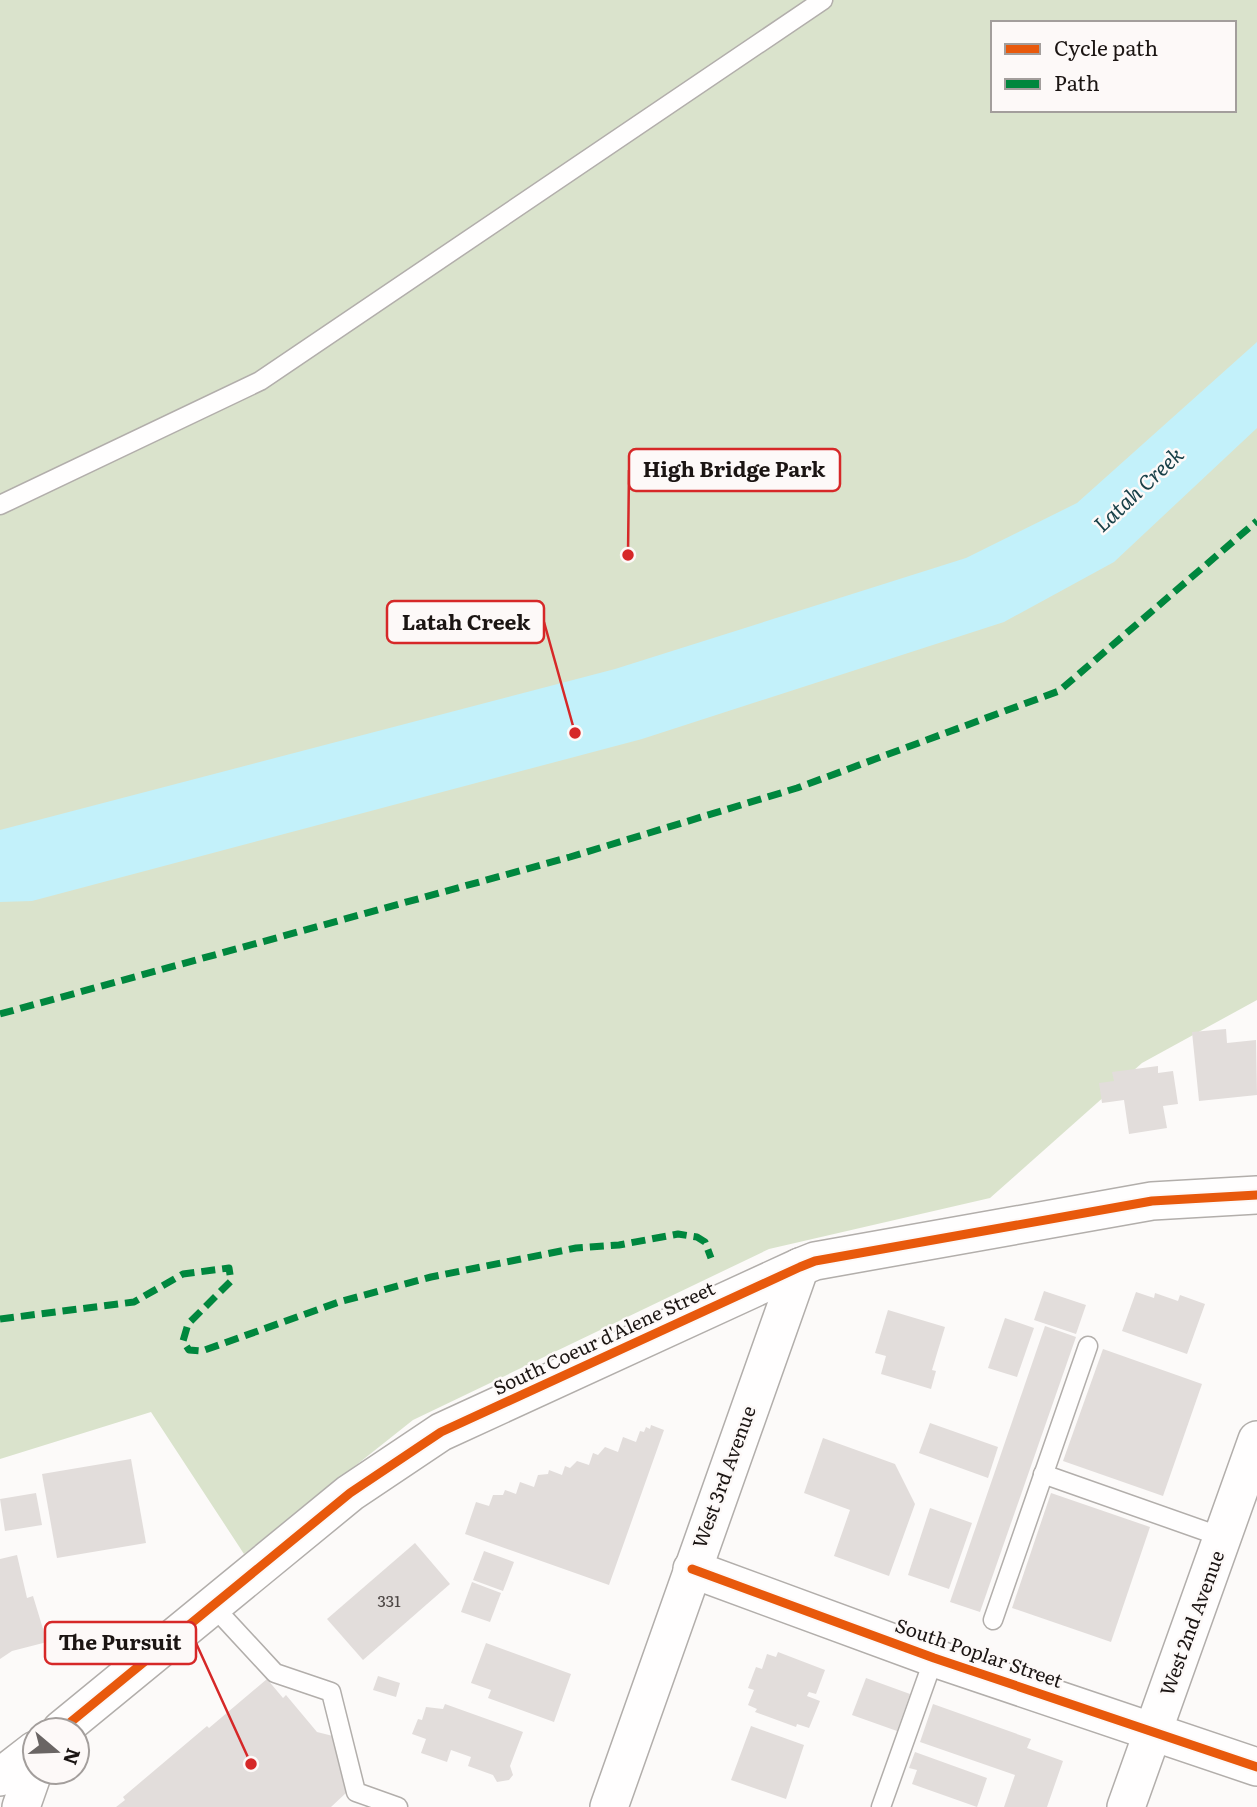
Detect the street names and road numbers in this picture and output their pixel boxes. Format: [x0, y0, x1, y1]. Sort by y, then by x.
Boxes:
street label: South Coeur d'Alene Street [488, 1273, 719, 1401]
street label: West 3rd Avenue [684, 1401, 762, 1552]
street label: West 2nd Avenue [1152, 1546, 1230, 1699]
street label: South Poplar Street [892, 1610, 1067, 1694]

